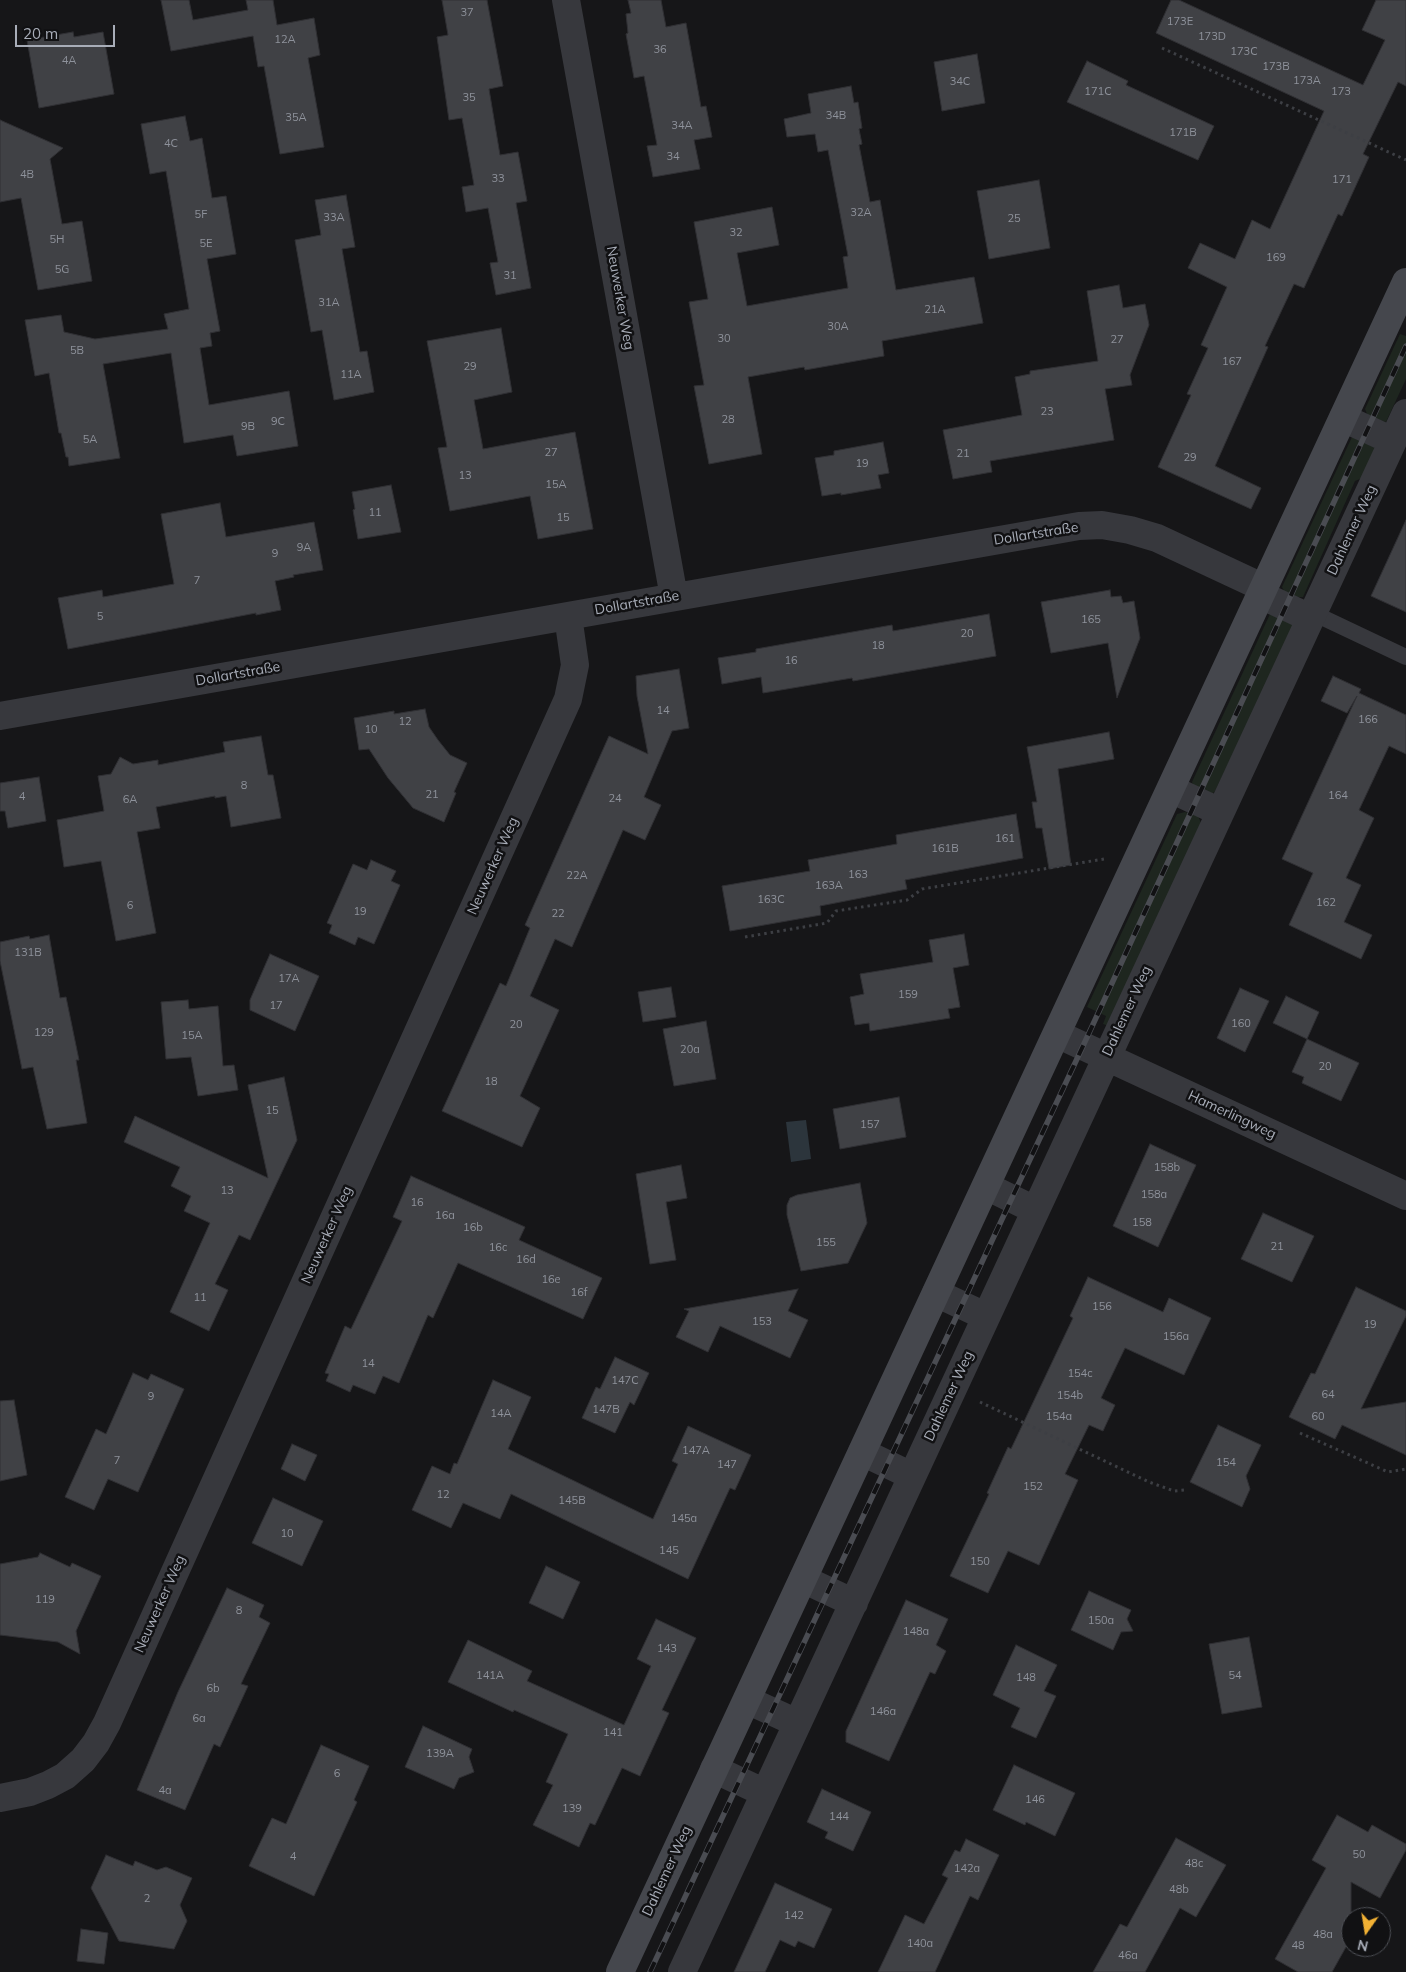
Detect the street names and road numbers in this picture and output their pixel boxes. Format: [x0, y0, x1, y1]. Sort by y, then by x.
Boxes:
street label: Neuwerker Weg [603, 245, 637, 351]
street label: Dahlemer Weg [1324, 482, 1380, 578]
street label: Dollartstraße [992, 519, 1080, 549]
street label: Dollartstraße [593, 587, 681, 619]
street label: Dollartstraße [194, 658, 282, 690]
street label: Neuwerker Weg [464, 815, 522, 917]
street label: Dahlemer Weg [1099, 963, 1155, 1059]
street label: Hamerlingweg [1185, 1087, 1279, 1143]
street label: Neuwerker Weg [298, 1184, 356, 1286]
street label: Dahlemer Weg [921, 1348, 977, 1444]
street label: Neuwerker Weg [131, 1553, 189, 1655]
street label: Dahlemer Weg [639, 1823, 695, 1919]

